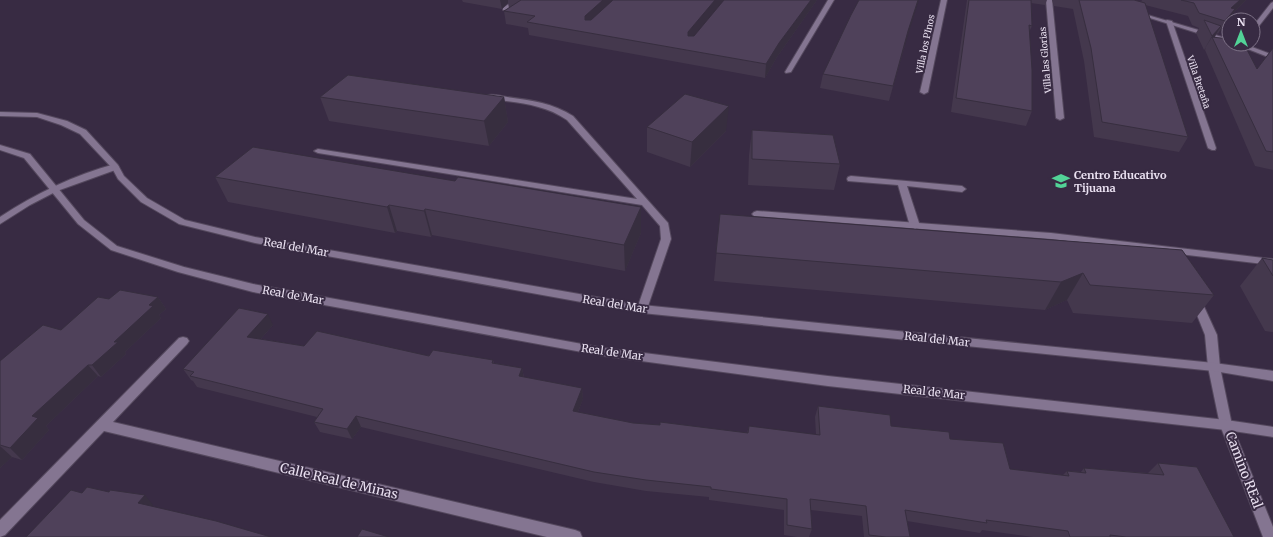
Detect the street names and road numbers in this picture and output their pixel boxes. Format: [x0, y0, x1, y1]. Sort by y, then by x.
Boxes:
street label: Villa los PInos [913, 13, 937, 76]
street label: Villa las Glorias [1037, 26, 1053, 94]
street label: Villa Bretaña [1185, 53, 1213, 110]
street label: Real del Mar [263, 234, 330, 260]
street label: Real de Mar [261, 283, 325, 307]
street label: Real del Mar [582, 292, 648, 316]
street label: Real del Mar [904, 329, 970, 349]
street label: Real de Mar [580, 341, 644, 363]
street label: Real de Mar [902, 382, 966, 402]
street label: Camino REal [1222, 429, 1266, 511]
street label: Calle Real de Minas [278, 459, 400, 503]

